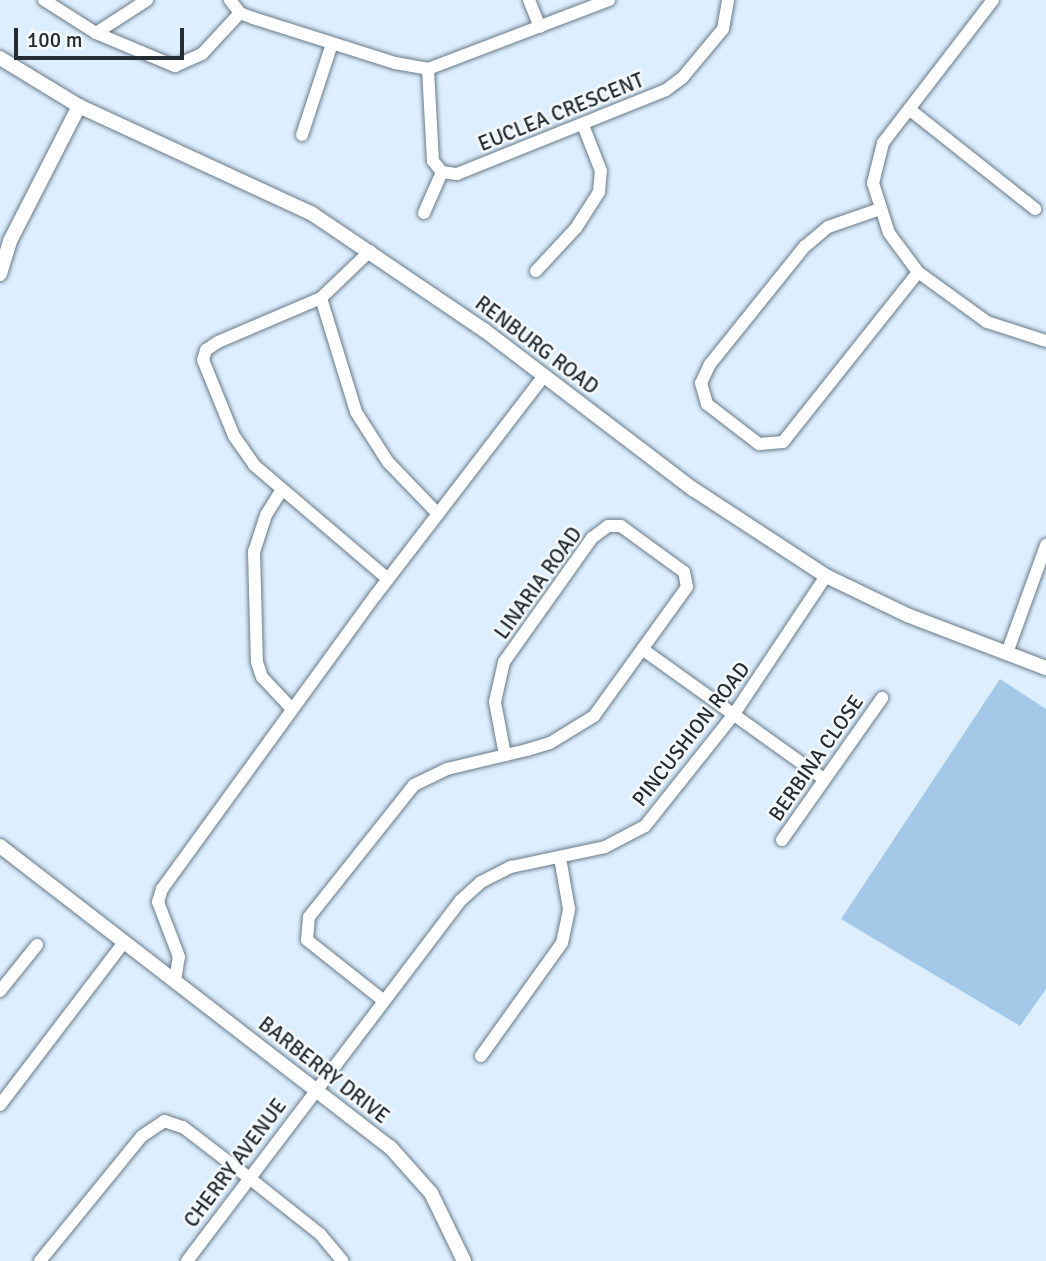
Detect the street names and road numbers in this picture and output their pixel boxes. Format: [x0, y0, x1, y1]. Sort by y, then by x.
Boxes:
street label: EUCLEA CRESCENT [474, 67, 648, 157]
street label: RENBURG ROAD [470, 290, 604, 400]
street label: LINARIA ROAD [489, 522, 587, 644]
street label: PINCUSHION ROAD [627, 657, 755, 811]
street label: BERBINA CLOSE [763, 690, 869, 826]
street label: BARBERRY DRIVE [254, 1011, 394, 1129]
street label: CHERRY AVENUE [178, 1094, 292, 1232]

